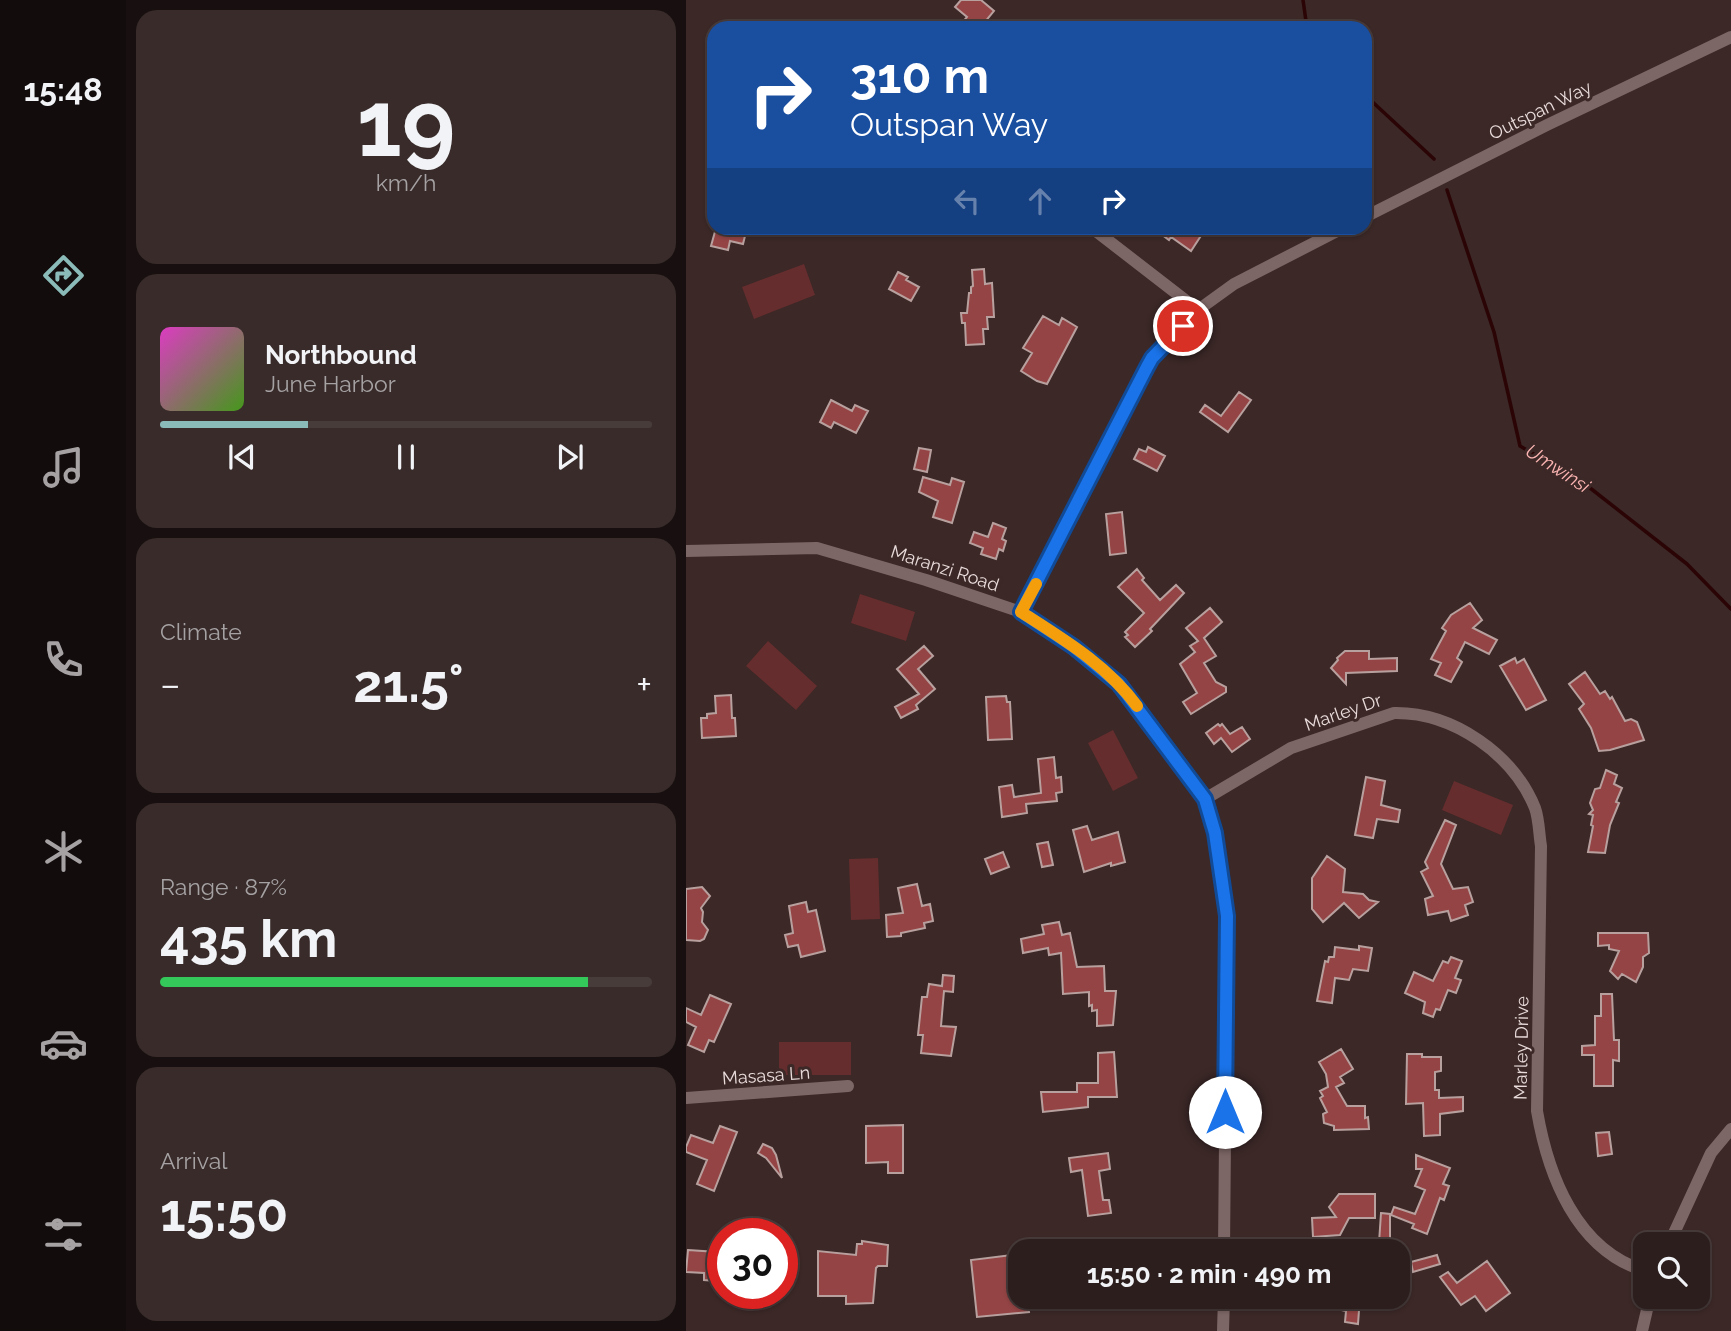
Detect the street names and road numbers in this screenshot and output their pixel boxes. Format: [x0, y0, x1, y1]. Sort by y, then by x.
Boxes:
street label: Outspan Way [1485, 76, 1595, 144]
street label: Maranzi Road [888, 541, 1002, 595]
street label: Marley Dr [1302, 689, 1385, 735]
street label: Marley Drive [1510, 995, 1532, 1100]
street label: Masasa Ln [721, 1061, 811, 1089]

